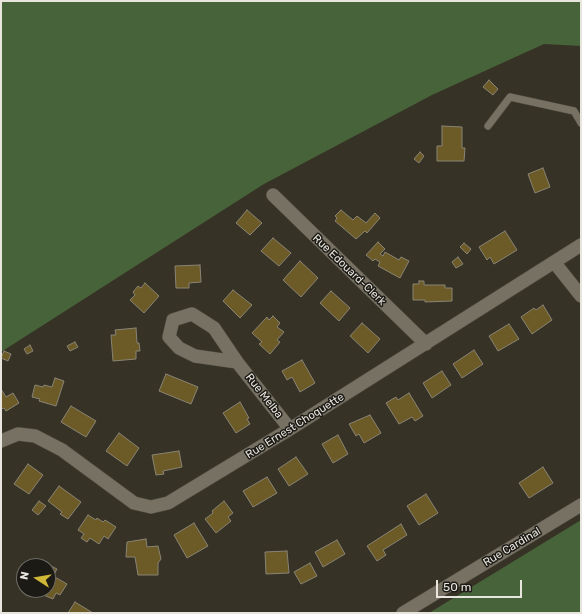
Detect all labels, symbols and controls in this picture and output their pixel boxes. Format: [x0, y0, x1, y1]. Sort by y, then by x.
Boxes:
street label: Rue Edouard-Clerk [310, 232, 388, 308]
street label: Rue Melba [243, 371, 285, 421]
street label: Rue Ernest Choquette [243, 390, 347, 462]
street label: Rue Cardinal [481, 525, 543, 569]
north arrow [16, 558, 56, 598]
text: N [18, 570, 32, 581]
scale bar [438, 572, 524, 598]
text: 50 m [443, 580, 471, 594]

